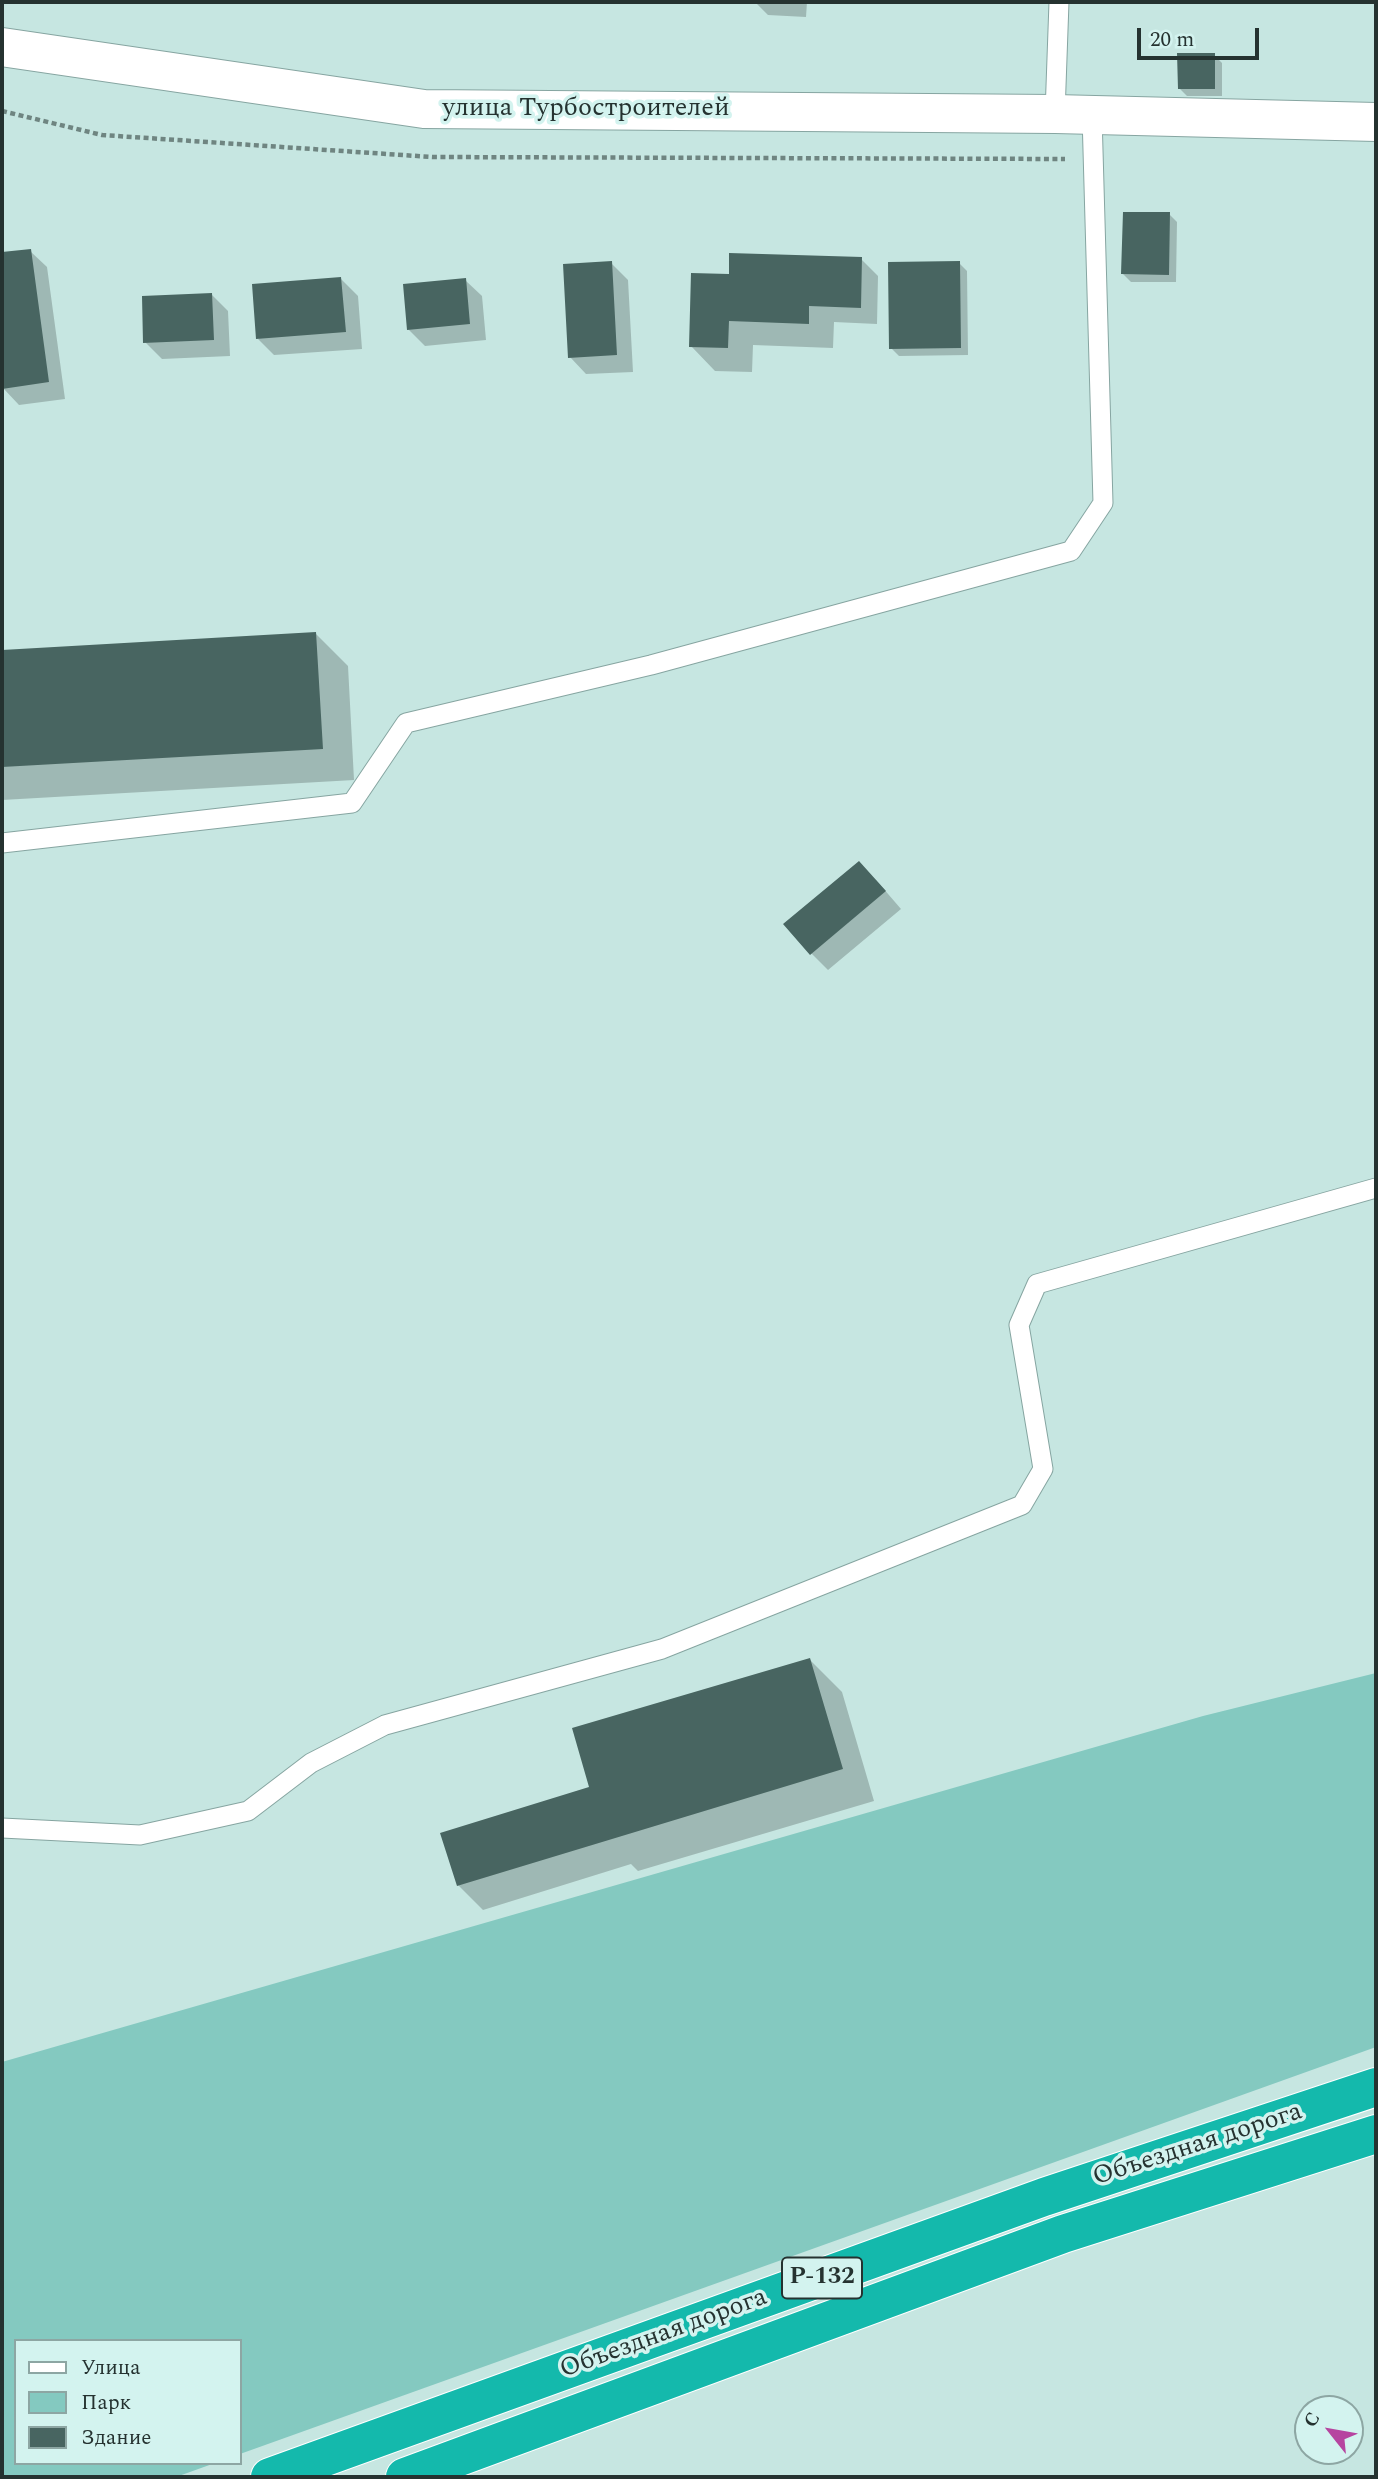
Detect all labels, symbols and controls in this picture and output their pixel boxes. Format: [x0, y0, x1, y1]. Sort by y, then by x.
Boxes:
scale bar [1140, 14, 1262, 58]
text: 20 m [1150, 24, 1194, 56]
street label: улица Турбостроителей [442, 94, 730, 126]
street label: Объездная дорога [1089, 2097, 1307, 2195]
road number: Р-132 [782, 2258, 862, 2298]
street label: Объездная дорога [556, 2283, 772, 2387]
legend [14, 2339, 242, 2465]
text: Улица [81, 2352, 140, 2384]
text: Парк [81, 2387, 131, 2419]
north arrow [1294, 2395, 1364, 2465]
text: С [1296, 2407, 1328, 2433]
text: Здание [81, 2422, 151, 2454]

